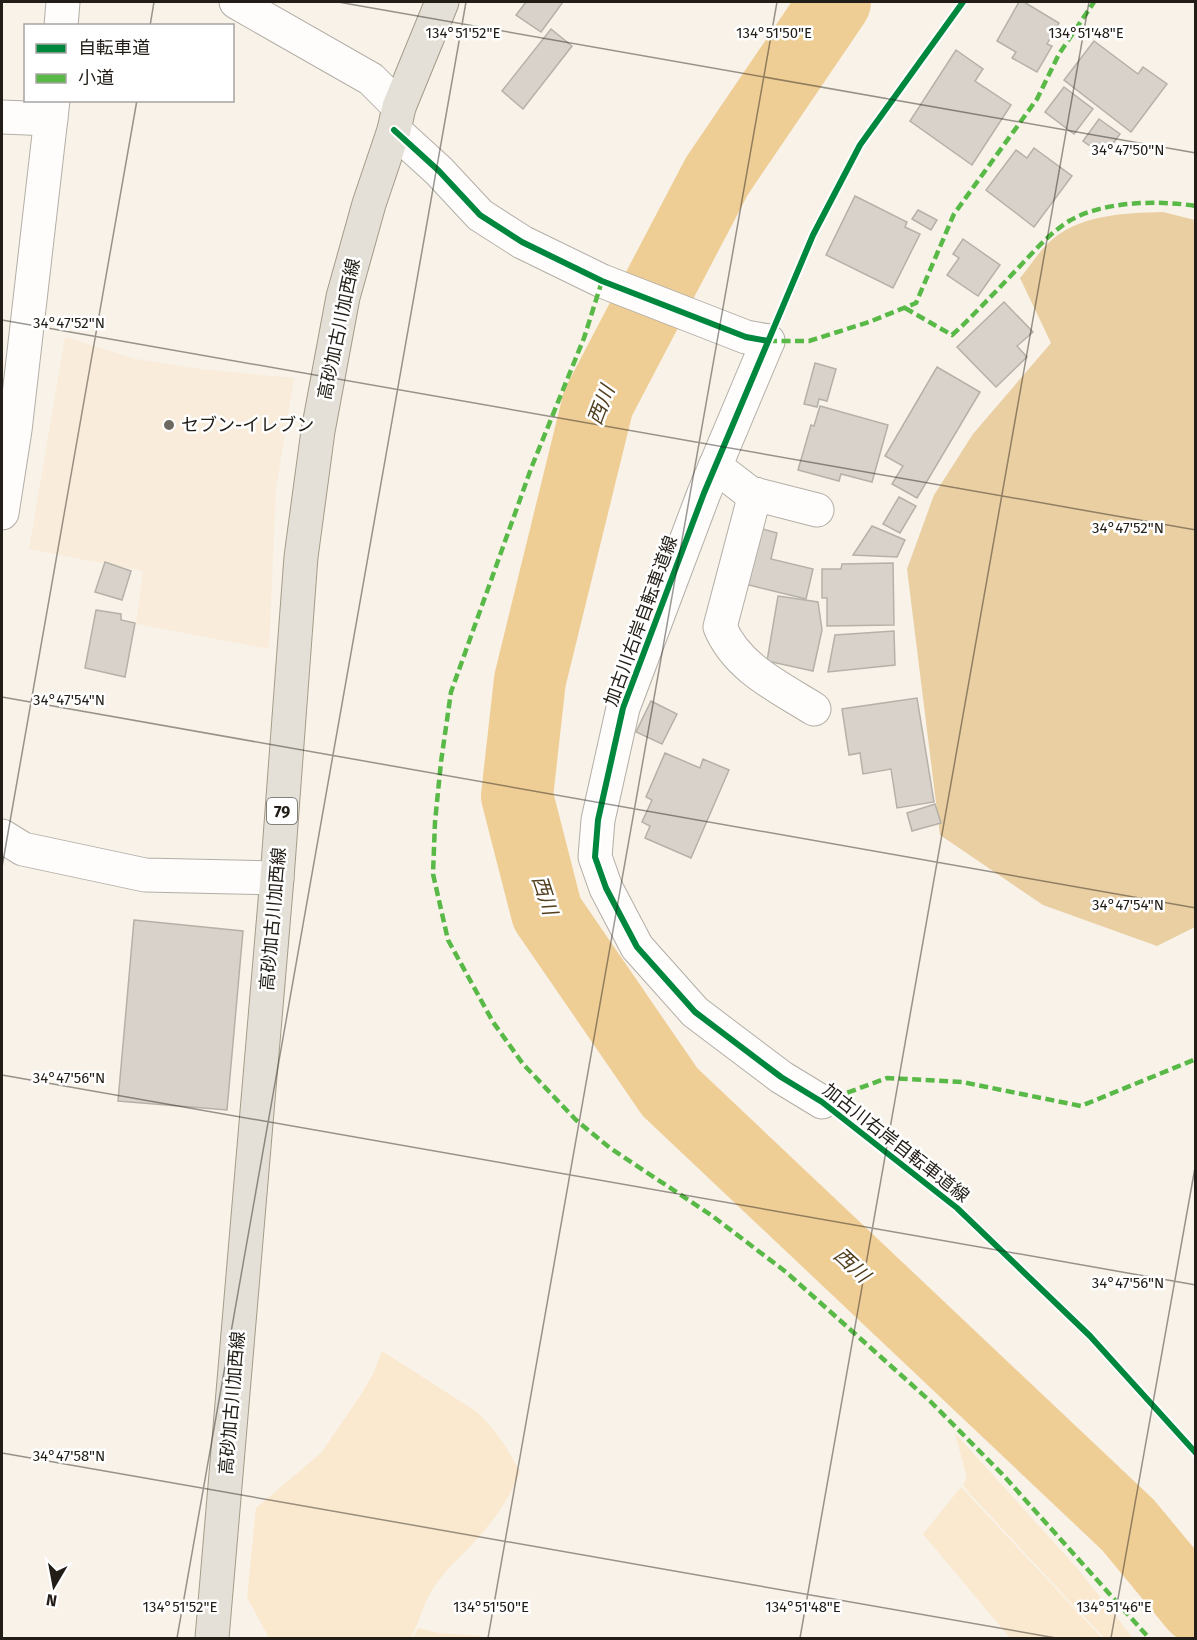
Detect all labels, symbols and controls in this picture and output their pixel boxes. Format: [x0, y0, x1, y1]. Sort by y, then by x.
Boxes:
legend [24, 24, 234, 102]
text: 134°51'52"E [425, 24, 501, 42]
text: 134°51'50"E [736, 24, 812, 42]
text: 134°51'48"E [1048, 24, 1124, 42]
text: 自転車道 [78, 37, 150, 59]
text: 小道 [78, 67, 114, 89]
text: 34°47'50"N [1092, 141, 1164, 159]
street label: 高砂加古川加西線 [313, 256, 365, 402]
text: 34°47'52"N [33, 314, 105, 332]
water label: 西川 [583, 380, 620, 428]
place label: セブン-イレブン [181, 414, 314, 436]
marker: セブン-イレブン [162, 418, 176, 432]
text: 34°47'52"N [1092, 519, 1164, 537]
street label: 加古川右岸自転車道線 [600, 533, 682, 709]
text: 34°47'54"N [33, 691, 105, 709]
road number: 79 [267, 798, 297, 824]
street label: 高砂加古川加西線 [256, 846, 290, 992]
water label: 西川 [527, 872, 563, 920]
text: 34°47'54"N [1092, 896, 1164, 914]
text: 34°47'56"N [33, 1069, 105, 1087]
street label: 加古川右岸自転車道線 [818, 1079, 974, 1207]
water label: 西川 [829, 1243, 876, 1289]
text: 34°47'56"N [1092, 1274, 1164, 1292]
street label: 高砂加古川加西線 [215, 1330, 249, 1476]
text: 34°47'58"N [33, 1447, 105, 1465]
north arrow [24, 1556, 84, 1616]
text: N [45, 1590, 58, 1611]
text: 134°51'52"E [142, 1598, 218, 1616]
text: 134°51'50"E [453, 1598, 529, 1616]
text: 134°51'48"E [765, 1598, 841, 1616]
text: 134°51'46"E [1076, 1598, 1152, 1616]

